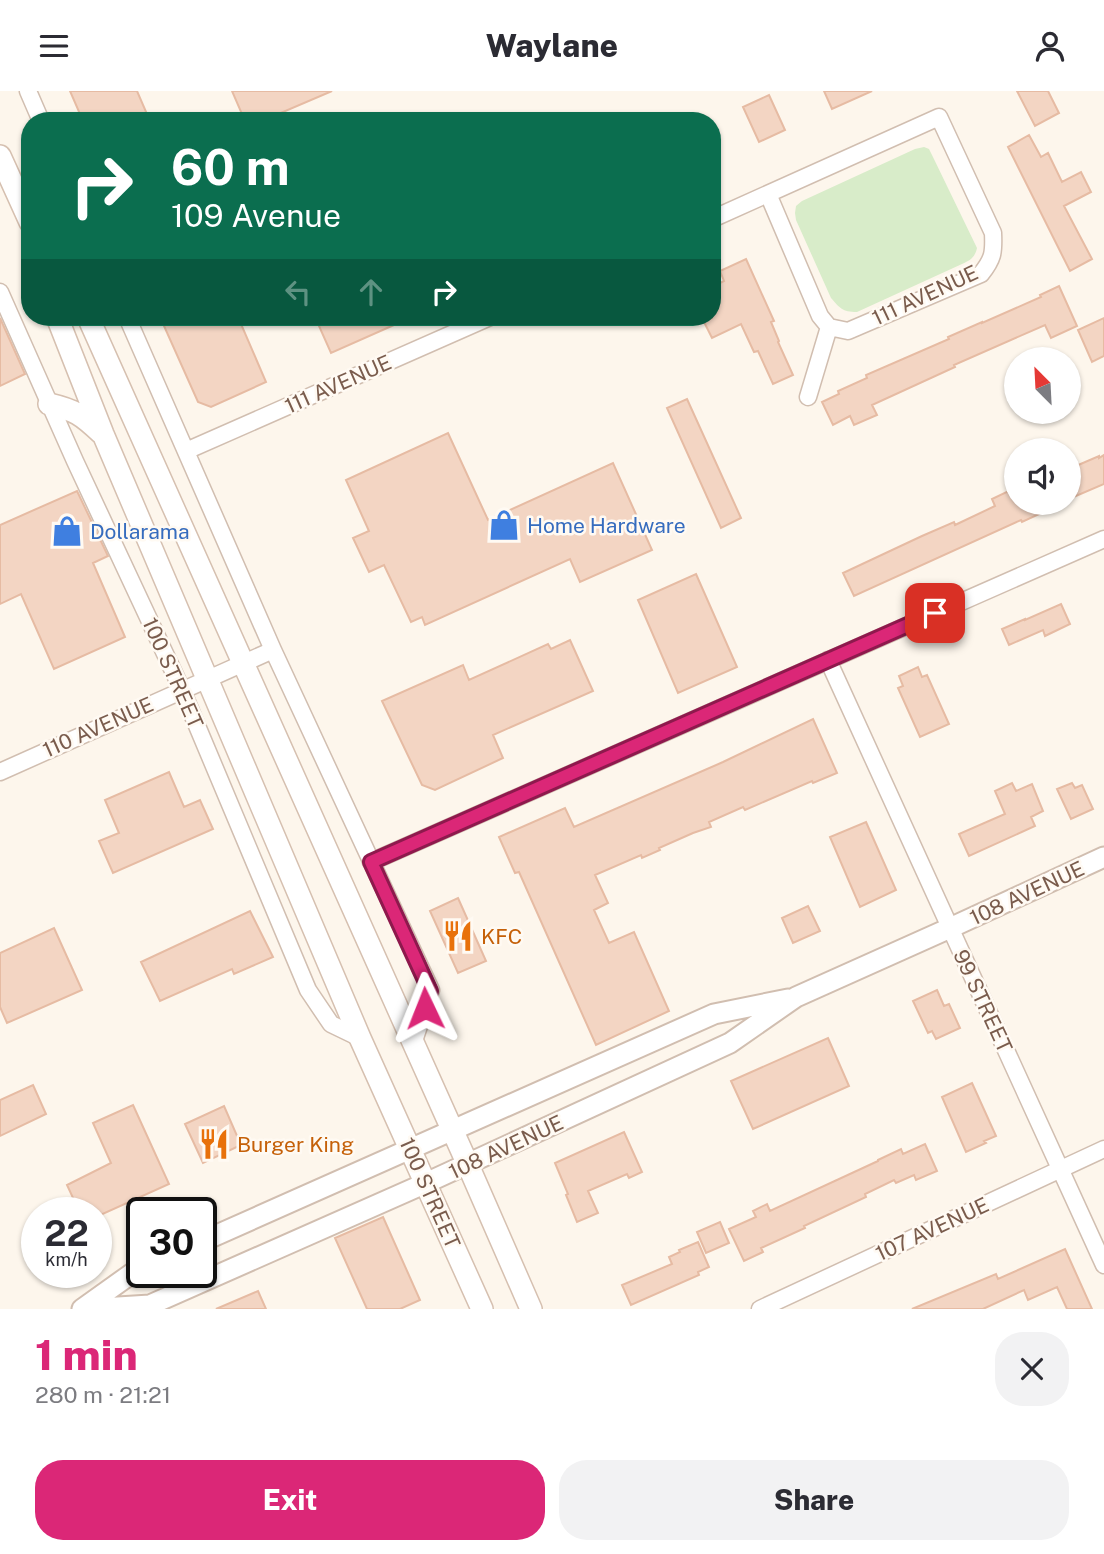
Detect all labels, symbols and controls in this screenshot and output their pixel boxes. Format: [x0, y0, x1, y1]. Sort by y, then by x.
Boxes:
icon: menu [35, 27, 73, 65]
text: Waylane [486, 27, 618, 64]
icon: person [1031, 27, 1069, 65]
text: 60 m [171, 138, 290, 196]
icon: right [56, 140, 147, 231]
text: 109 Avenue [171, 197, 341, 234]
street label: 111 AVENUE [868, 260, 982, 330]
icon: left [279, 273, 317, 311]
icon: ahead [352, 273, 390, 311]
icon: right [425, 273, 463, 311]
north arrow [1004, 347, 1082, 423]
map controls [1004, 347, 1081, 515]
street label: 111 AVENUE [281, 349, 395, 419]
button: sound [1004, 438, 1081, 515]
shop icon: Home Hardware [487, 508, 521, 542]
place label: Home Hardware [527, 513, 686, 538]
shop icon: Dollarama [50, 514, 84, 548]
place label: Dollarama [90, 519, 190, 544]
pin [905, 583, 965, 643]
icon: arrive [916, 594, 954, 632]
street label: 100 STREET [137, 614, 209, 732]
street label: 110 AVENUE [39, 692, 157, 762]
street label: 108 AVENUE [966, 856, 1088, 930]
restaurant icon: KFC [441, 919, 475, 953]
place label: KFC [481, 924, 522, 949]
street label: 99 STREET [948, 946, 1018, 1056]
position arrow [388, 971, 462, 1045]
street label: 108 AVENUE [445, 1110, 567, 1184]
restaurant icon: Burger King [197, 1127, 231, 1161]
place label: Burger King [237, 1132, 354, 1157]
street label: 100 STREET [394, 1134, 466, 1252]
street label: 107 AVENUE [871, 1192, 993, 1266]
speed limit sign: 30 [126, 1197, 217, 1288]
text: 22 [44, 1213, 89, 1254]
text: km/h [45, 1249, 88, 1270]
text: 1 min [35, 1330, 138, 1379]
button: close [995, 1332, 1069, 1406]
text: 280 m · 21:21 [35, 1381, 171, 1408]
button: Exit [35, 1460, 545, 1540]
button: Share [559, 1460, 1069, 1540]

